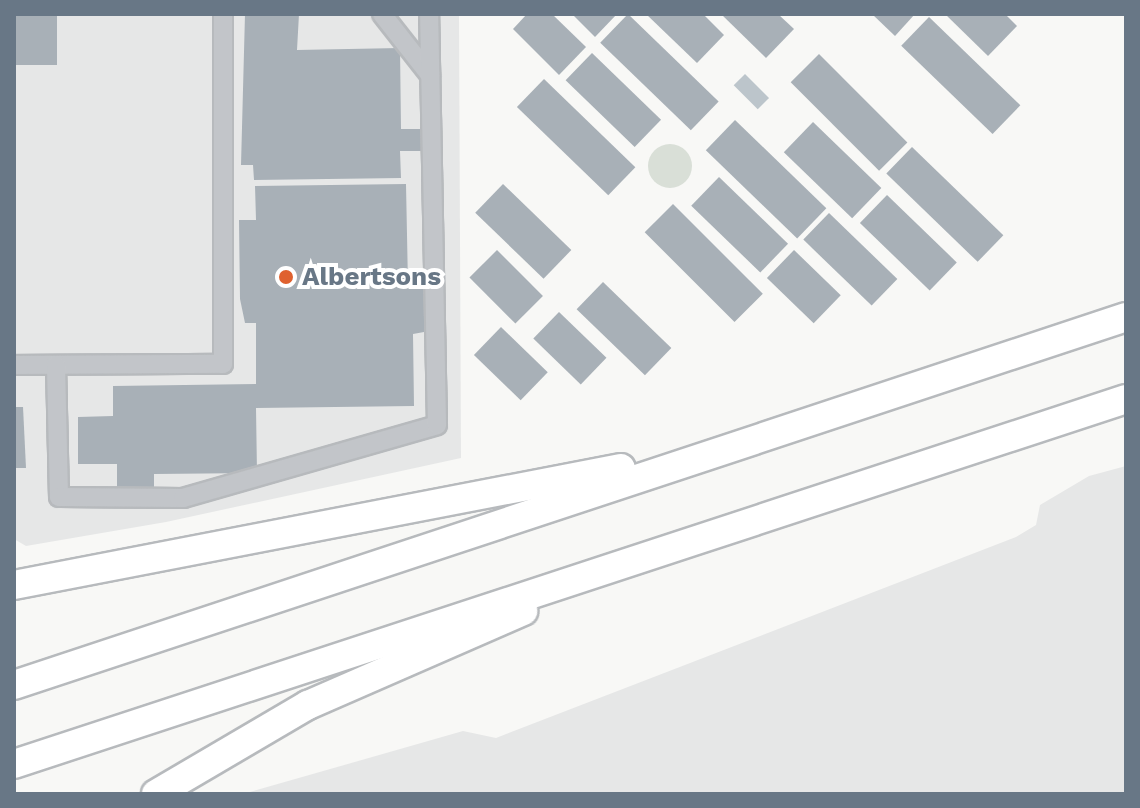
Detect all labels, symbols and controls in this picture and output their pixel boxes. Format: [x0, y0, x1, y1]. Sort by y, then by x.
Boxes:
place label: Albertsons [302, 261, 441, 293]
marker: Albertsons [277, 268, 295, 286]

